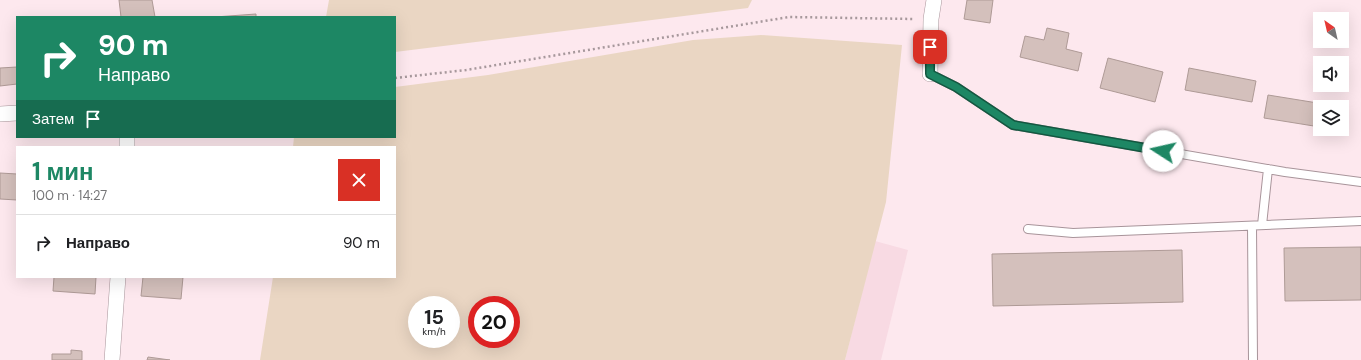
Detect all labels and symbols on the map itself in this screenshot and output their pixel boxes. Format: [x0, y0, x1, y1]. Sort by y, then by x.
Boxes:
north arrow [1313, 12, 1349, 48]
pin [913, 30, 947, 64]
position arrow [1142, 130, 1184, 172]
speed limit sign: 20 [468, 296, 520, 348]

